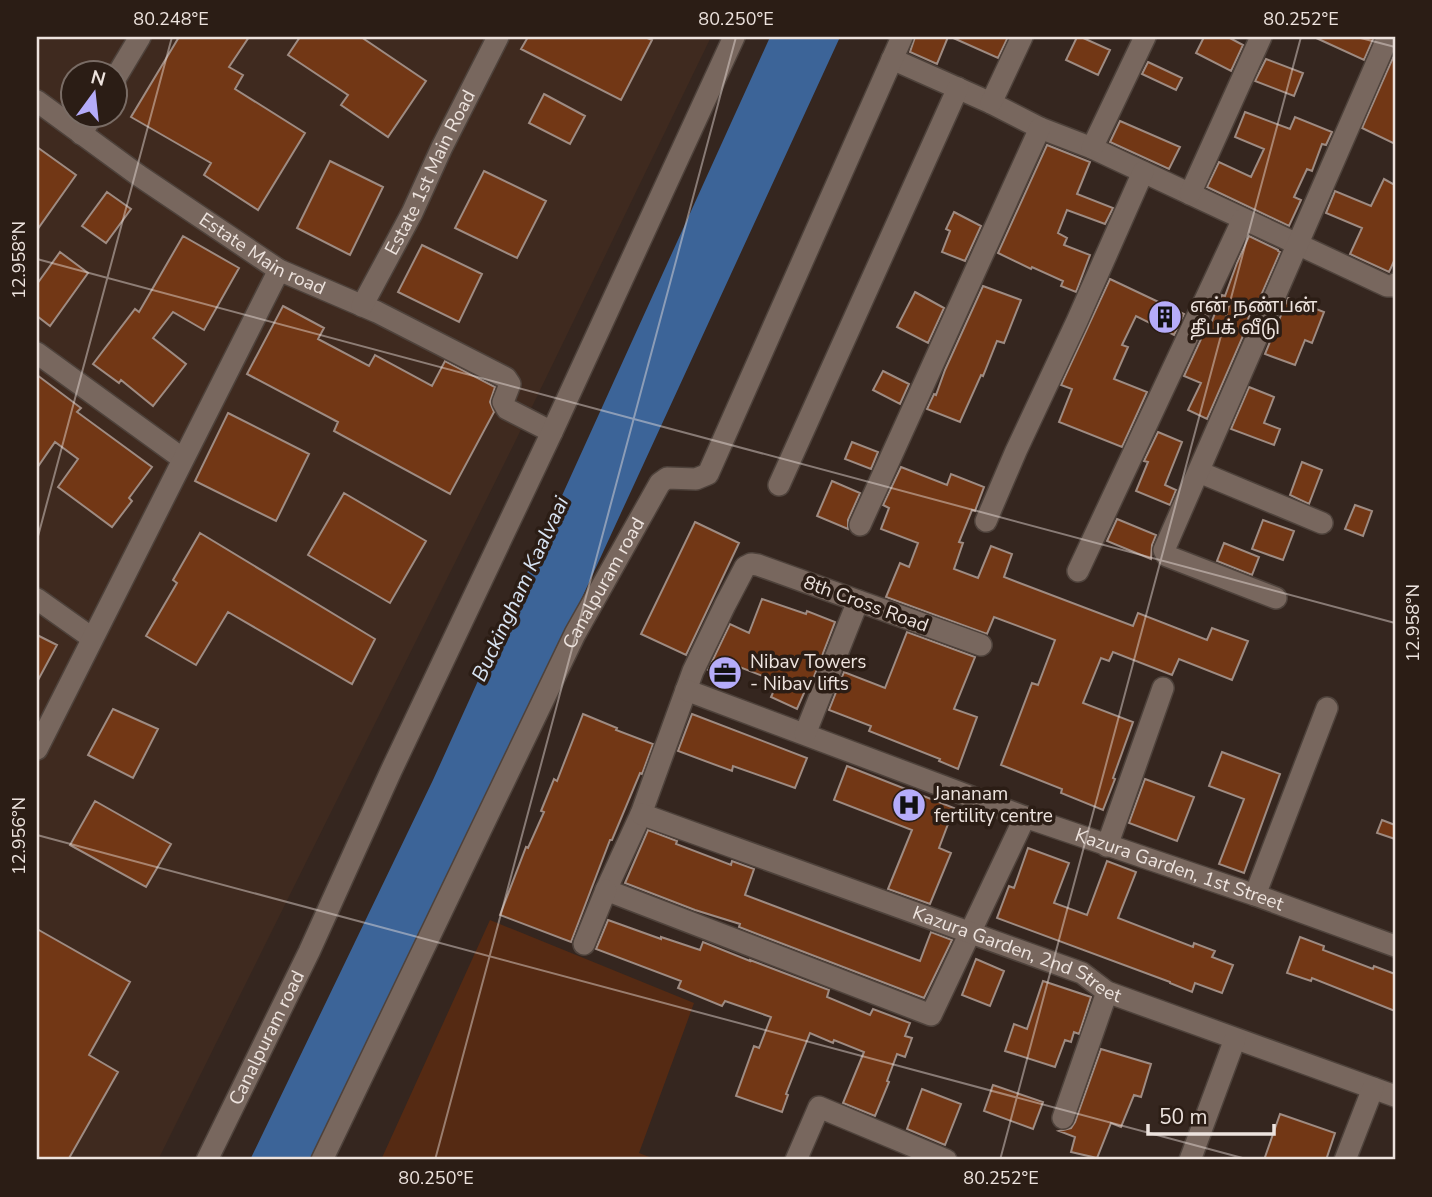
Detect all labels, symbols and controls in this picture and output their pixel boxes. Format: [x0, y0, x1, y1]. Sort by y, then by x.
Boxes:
text: 80.248°E [133, 7, 209, 31]
text: 80.250°E [698, 7, 774, 31]
text: 80.252°E [1263, 7, 1339, 31]
north arrow [60, 60, 130, 130]
text: N [88, 64, 108, 93]
street label: Estate 1st Main Road [379, 86, 482, 260]
street label: Estate Main road [194, 207, 329, 301]
text: 12.958°N [7, 221, 31, 299]
place label: என் நண்பன் தீபக் வீடு [1190, 293, 1318, 341]
building icon: என் நண்பன் தீபக் வீடு [1146, 298, 1184, 336]
water label: Buckingham Kaalvaai [465, 491, 576, 686]
street label: Canalpuram road [557, 513, 651, 653]
street label: 8th Cross Road [800, 569, 932, 639]
text: 12.958°N [1401, 584, 1425, 662]
place label: Nibav Towers - Nibav lifts [750, 649, 866, 697]
office icon: Nibav Towers - Nibav lifts [706, 654, 744, 692]
place label: Jananam fertility centre [933, 781, 1053, 829]
hospital icon: Jananam fertility centre [890, 786, 928, 824]
text: 12.956°N [7, 797, 31, 875]
street label: Kazura Garden, 1st Street [1072, 822, 1288, 917]
street label: Kazura Garden, 2nd Street [909, 900, 1125, 1009]
street label: Canalpuram road [223, 966, 311, 1110]
scale bar [1148, 1092, 1274, 1136]
text: 50 m [1159, 1103, 1208, 1131]
text: 80.250°E [398, 1166, 474, 1190]
text: 80.252°E [963, 1166, 1039, 1190]

